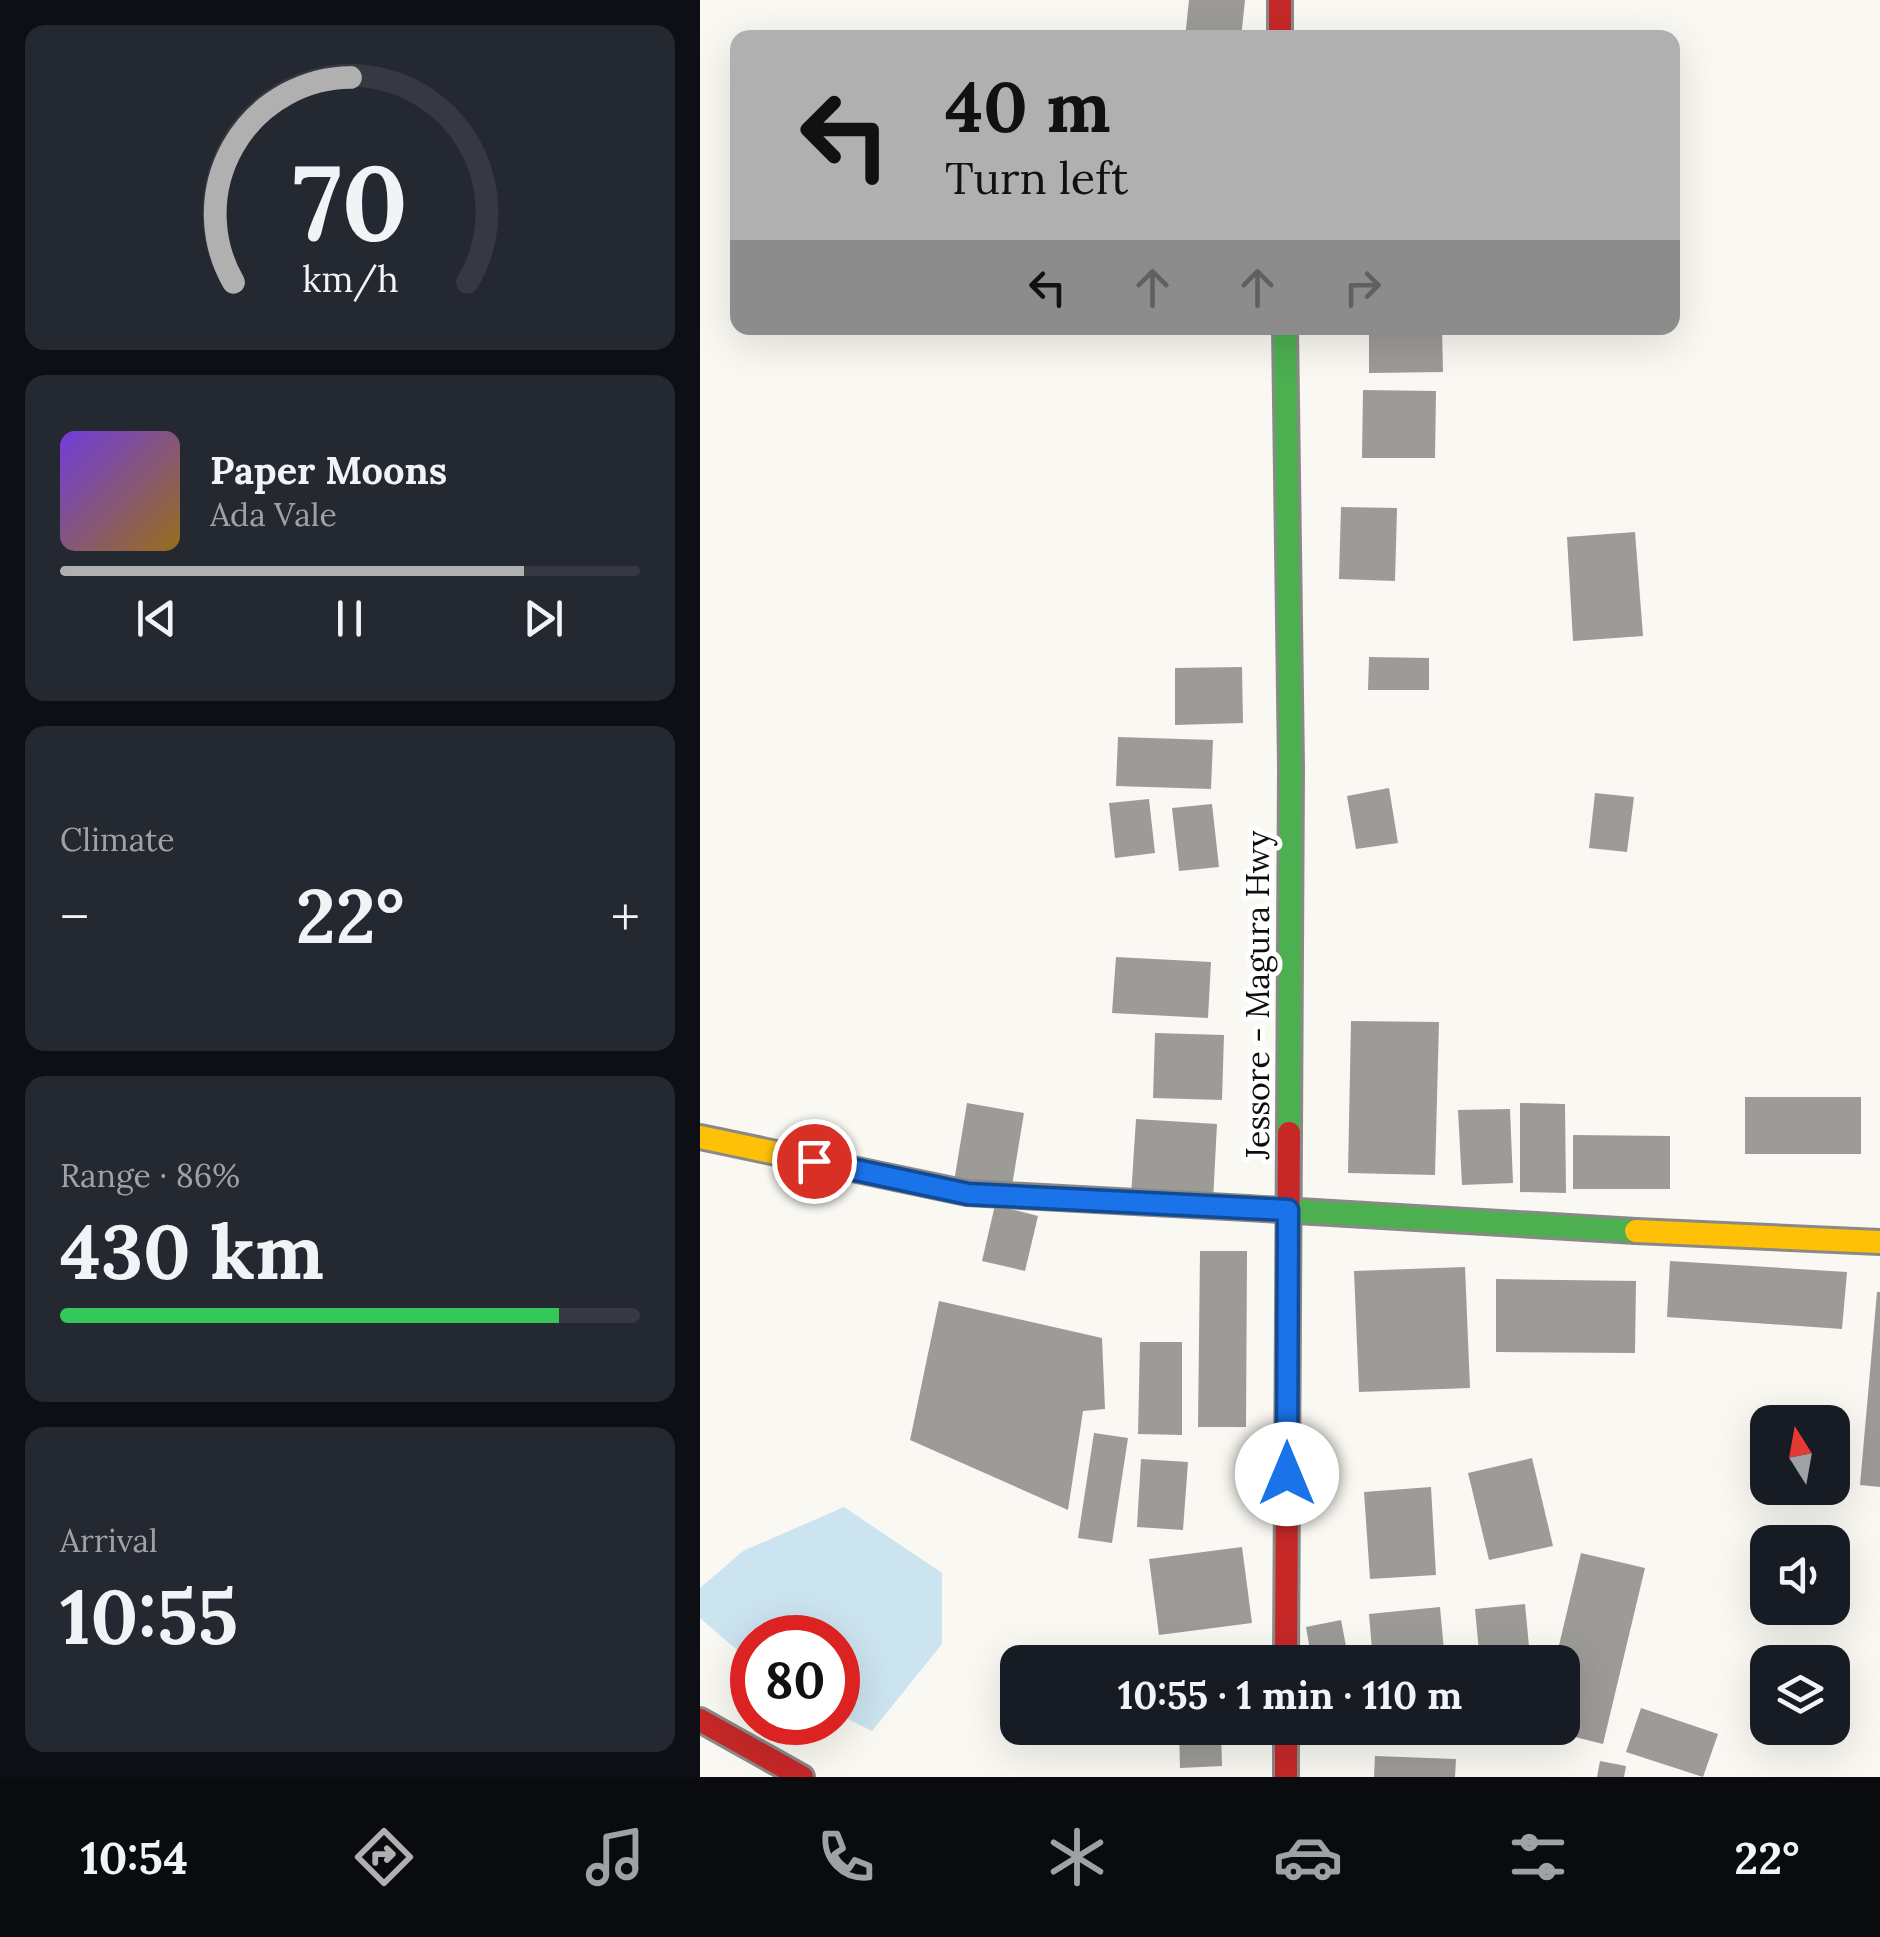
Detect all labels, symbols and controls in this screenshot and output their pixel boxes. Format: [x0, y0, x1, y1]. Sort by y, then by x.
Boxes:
text: 40 m [945, 62, 1111, 151]
icon: left [780, 70, 910, 200]
text: 70 [293, 135, 407, 268]
text: Turn left [945, 149, 1128, 206]
text: km/h [302, 256, 398, 302]
icon: left [1020, 260, 1075, 315]
icon: ahead [1125, 260, 1180, 315]
icon: ahead [1230, 260, 1285, 315]
icon: right [1335, 260, 1390, 315]
text: Paper Moons [210, 446, 447, 494]
text: Ada Vale [210, 494, 337, 535]
icon: previous [129, 591, 184, 646]
icon: pause [322, 591, 377, 646]
icon: next [516, 591, 571, 646]
text: Climate [60, 819, 175, 860]
street label: Jessore - Magura Hwy [1237, 831, 1278, 1160]
text: 22° [296, 868, 404, 964]
text: − [60, 882, 89, 952]
text: + [611, 882, 640, 952]
pin [772, 1119, 857, 1204]
icon: arrive [787, 1134, 842, 1189]
text: Range · 86% [60, 1155, 240, 1196]
text: 430 km [60, 1204, 324, 1300]
north arrow [1750, 1405, 1850, 1505]
map controls [1750, 1405, 1850, 1745]
position arrow [1235, 1422, 1339, 1526]
text: Arrival [60, 1520, 158, 1561]
button: sound [1750, 1525, 1850, 1625]
text: 10:55 [60, 1569, 238, 1665]
speed limit sign: 80 [730, 1615, 860, 1745]
button: layers [1750, 1645, 1850, 1745]
text: 10:55 · 1 min · 110 m [1118, 1671, 1462, 1719]
icon: directions [349, 1822, 419, 1892]
icon: music [580, 1822, 650, 1892]
icon: phone [811, 1822, 881, 1892]
icon: climate [1042, 1822, 1112, 1892]
icon: car [1273, 1822, 1343, 1892]
icon: filters [1503, 1822, 1573, 1892]
text: 10:54 [80, 1829, 188, 1886]
text: 22° [1734, 1829, 1800, 1886]

